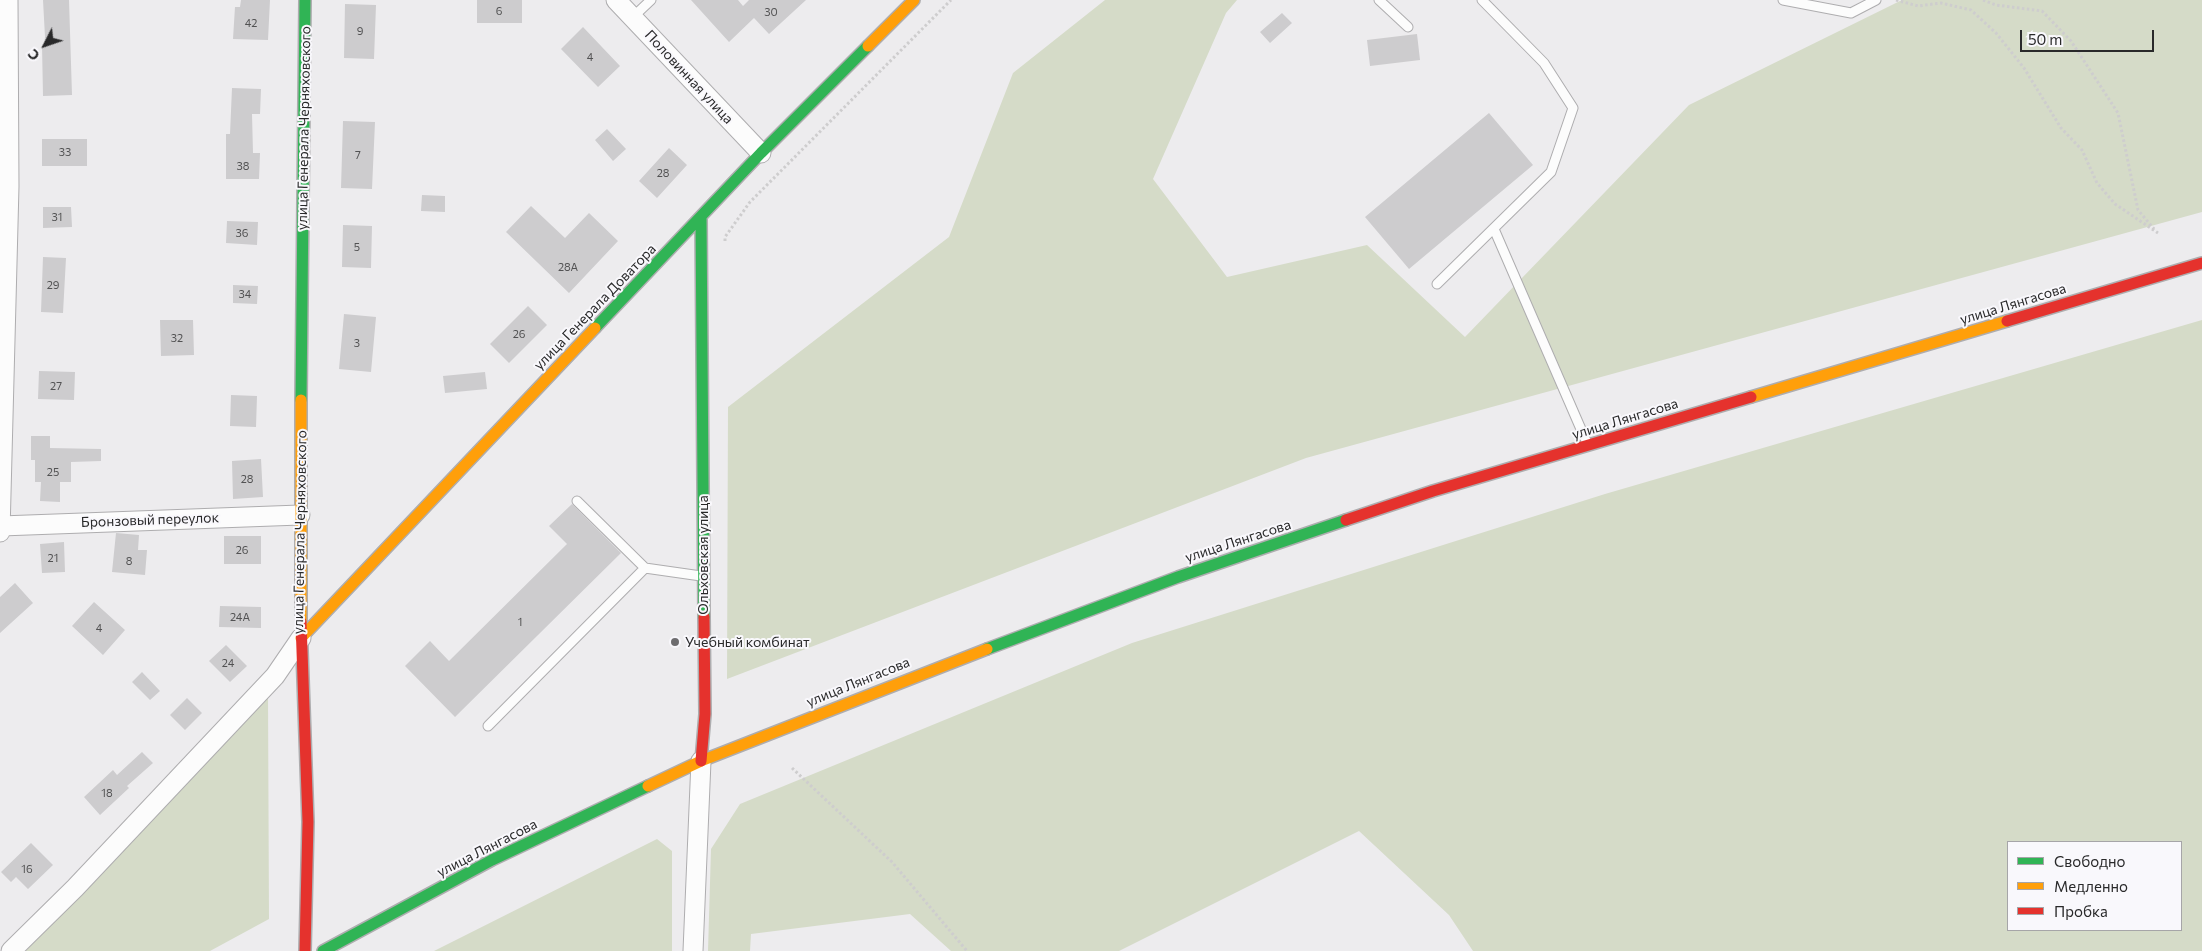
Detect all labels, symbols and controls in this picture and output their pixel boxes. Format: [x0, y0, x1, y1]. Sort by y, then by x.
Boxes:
house number: 6 [496, 4, 502, 18]
house number: 30 [764, 5, 778, 19]
house number: 42 [245, 16, 257, 30]
north arrow [20, 20, 70, 70]
scale bar [2022, 20, 2156, 52]
house number: 9 [357, 24, 363, 38]
street label: улица Генерала Черняховского [294, 26, 314, 230]
street label: Половинная улица [641, 27, 737, 127]
text: 50 m [2028, 30, 2062, 48]
text: С [24, 46, 43, 64]
house number: 4 [587, 50, 593, 64]
house number: 33 [59, 145, 71, 159]
house number: 7 [355, 148, 361, 162]
house number: 38 [237, 159, 249, 173]
house number: 28 [657, 166, 669, 180]
house number: 31 [52, 210, 62, 224]
house number: 36 [236, 226, 248, 240]
house number: 5 [354, 240, 360, 254]
street label: улица Генерала Доватора [530, 241, 660, 373]
house number: 28А [558, 260, 578, 274]
house number: 29 [47, 278, 59, 292]
street label: улица Лянгасова [1958, 280, 2068, 328]
house number: 34 [239, 287, 251, 301]
house number: 26 [513, 327, 525, 341]
house number: 32 [171, 331, 183, 345]
house number: 3 [354, 336, 360, 350]
house number: 27 [50, 379, 62, 393]
street label: улица Лянгасова [1570, 395, 1680, 443]
street label: улица Генерала Черняховского [290, 430, 310, 634]
house number: 25 [47, 465, 59, 479]
house number: 28 [241, 472, 253, 486]
street label: Ольховская улица [695, 495, 711, 615]
street label: Бронзовый переулок [81, 509, 219, 531]
street label: улица Лянгасова [1183, 516, 1293, 566]
house number: 26 [236, 543, 248, 557]
house number: 21 [48, 551, 58, 565]
house number: 8 [126, 554, 132, 568]
house number: 24А [230, 610, 250, 624]
house number: 1 [518, 615, 522, 629]
house number: 4 [96, 621, 102, 635]
place label: Учебный комбинат [685, 634, 810, 650]
marker: Учебный комбинат [669, 636, 681, 648]
street label: улица Лянгасова [804, 654, 912, 710]
house number: 24 [222, 656, 234, 670]
house number: 18 [101, 786, 113, 800]
street label: улица Лянгасова [434, 816, 540, 880]
legend [2007, 841, 2182, 931]
text: Свободно [2054, 852, 2125, 870]
house number: 16 [21, 862, 33, 876]
text: Медленно [2054, 877, 2128, 895]
text: Пробка [2054, 902, 2108, 920]

